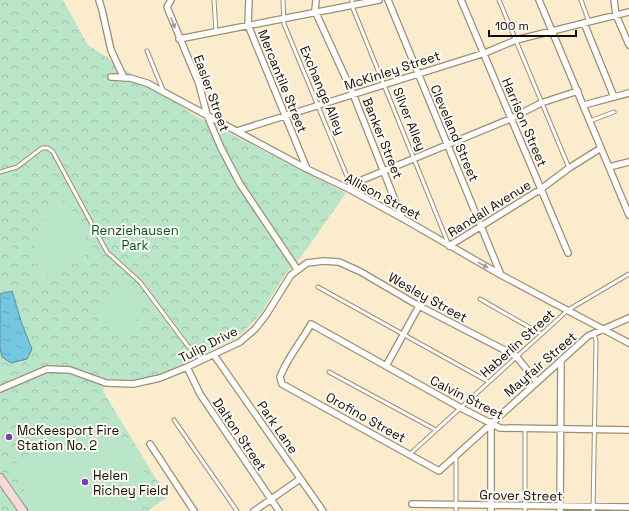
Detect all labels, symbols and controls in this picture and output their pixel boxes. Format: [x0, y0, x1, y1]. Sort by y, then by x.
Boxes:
scale bar [489, 12, 576, 38]
one-way arrow [170, 17, 176, 29]
text: 100 m [495, 18, 529, 34]
street label: Mercantile Street [254, 27, 311, 135]
street label: Exchange Alley [296, 43, 349, 137]
street label: McKinley Street [342, 47, 442, 94]
street label: Easler Street [190, 52, 233, 134]
street label: Harrison Street [498, 75, 551, 169]
street label: Cleveland Street [427, 82, 483, 184]
street label: Silver Alley [389, 85, 430, 153]
street label: Banker Street [358, 95, 407, 181]
street label: Allison Street [342, 169, 424, 224]
street label: Randall Avenue [444, 176, 534, 241]
park label: Renziehausen Park [91, 222, 179, 254]
one-way arrow [477, 262, 489, 268]
street label: Wesley Street [385, 269, 470, 326]
street label: Haberlin Street [477, 305, 558, 381]
street label: Tulip Drive [176, 322, 241, 367]
street label: Mayfair Street [501, 328, 580, 401]
street label: Calvin Street [427, 372, 506, 423]
street label: Orofino Street [323, 388, 409, 446]
street label: Dalton Street [209, 395, 270, 474]
street label: Park Lane [253, 398, 302, 457]
place label: McKeesport Fire Station No. 2 [17, 422, 119, 454]
marker: McKeesport Fire Station No. 2 [4, 432, 14, 442]
place label: Helen Richey Field [93, 467, 169, 499]
marker: Helen Richey Field [80, 477, 90, 487]
street label: Grover Street [479, 486, 563, 505]

